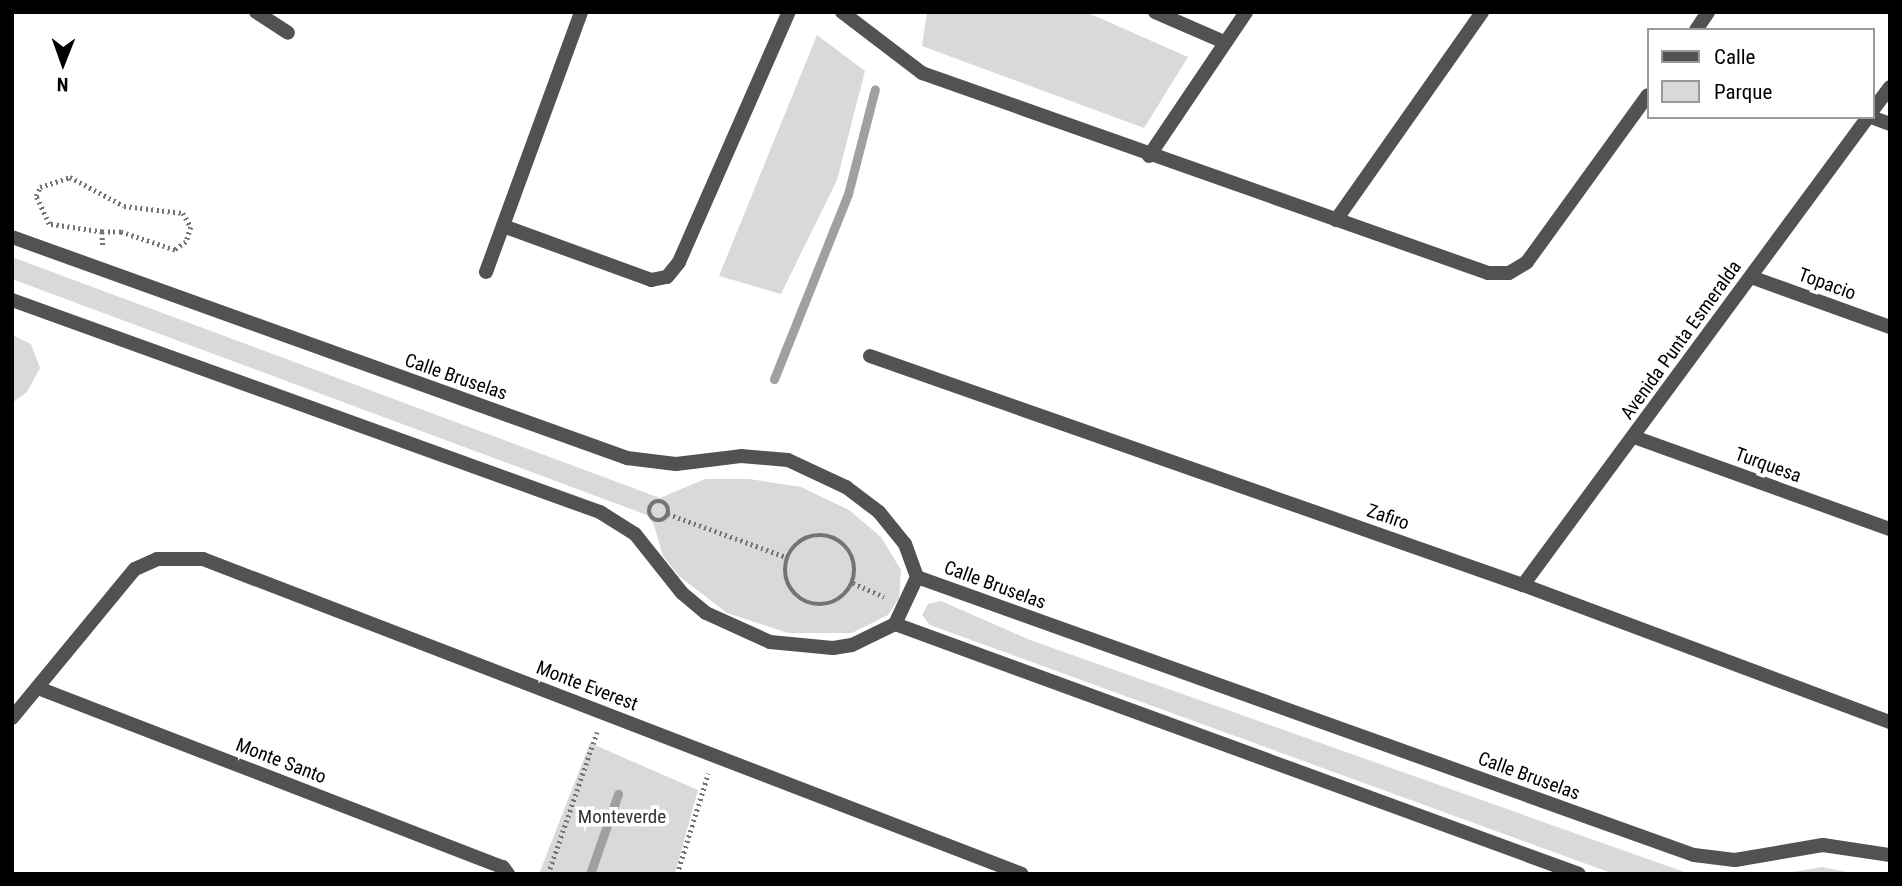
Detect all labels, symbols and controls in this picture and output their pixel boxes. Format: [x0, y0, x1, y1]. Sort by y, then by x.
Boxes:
north arrow [28, 28, 98, 98]
legend [1646, 28, 1874, 119]
text: Calle [1714, 45, 1755, 69]
text: N [57, 73, 69, 96]
text: Parque [1714, 80, 1772, 104]
street label: Avenida Punta Esmeralda [1616, 256, 1746, 424]
street label: Topacio [1795, 263, 1859, 305]
street label: Calle Bruselas [402, 349, 510, 405]
street label: Turquesa [1732, 442, 1804, 488]
street label: Zafiro [1364, 499, 1412, 535]
street label: Calle Bruselas [941, 556, 1049, 614]
street label: Monte Everest [533, 656, 641, 716]
street label: Monte Santo [233, 733, 329, 789]
street label: Calle Bruselas [1475, 747, 1583, 805]
park label: Monteverde [578, 806, 666, 828]

